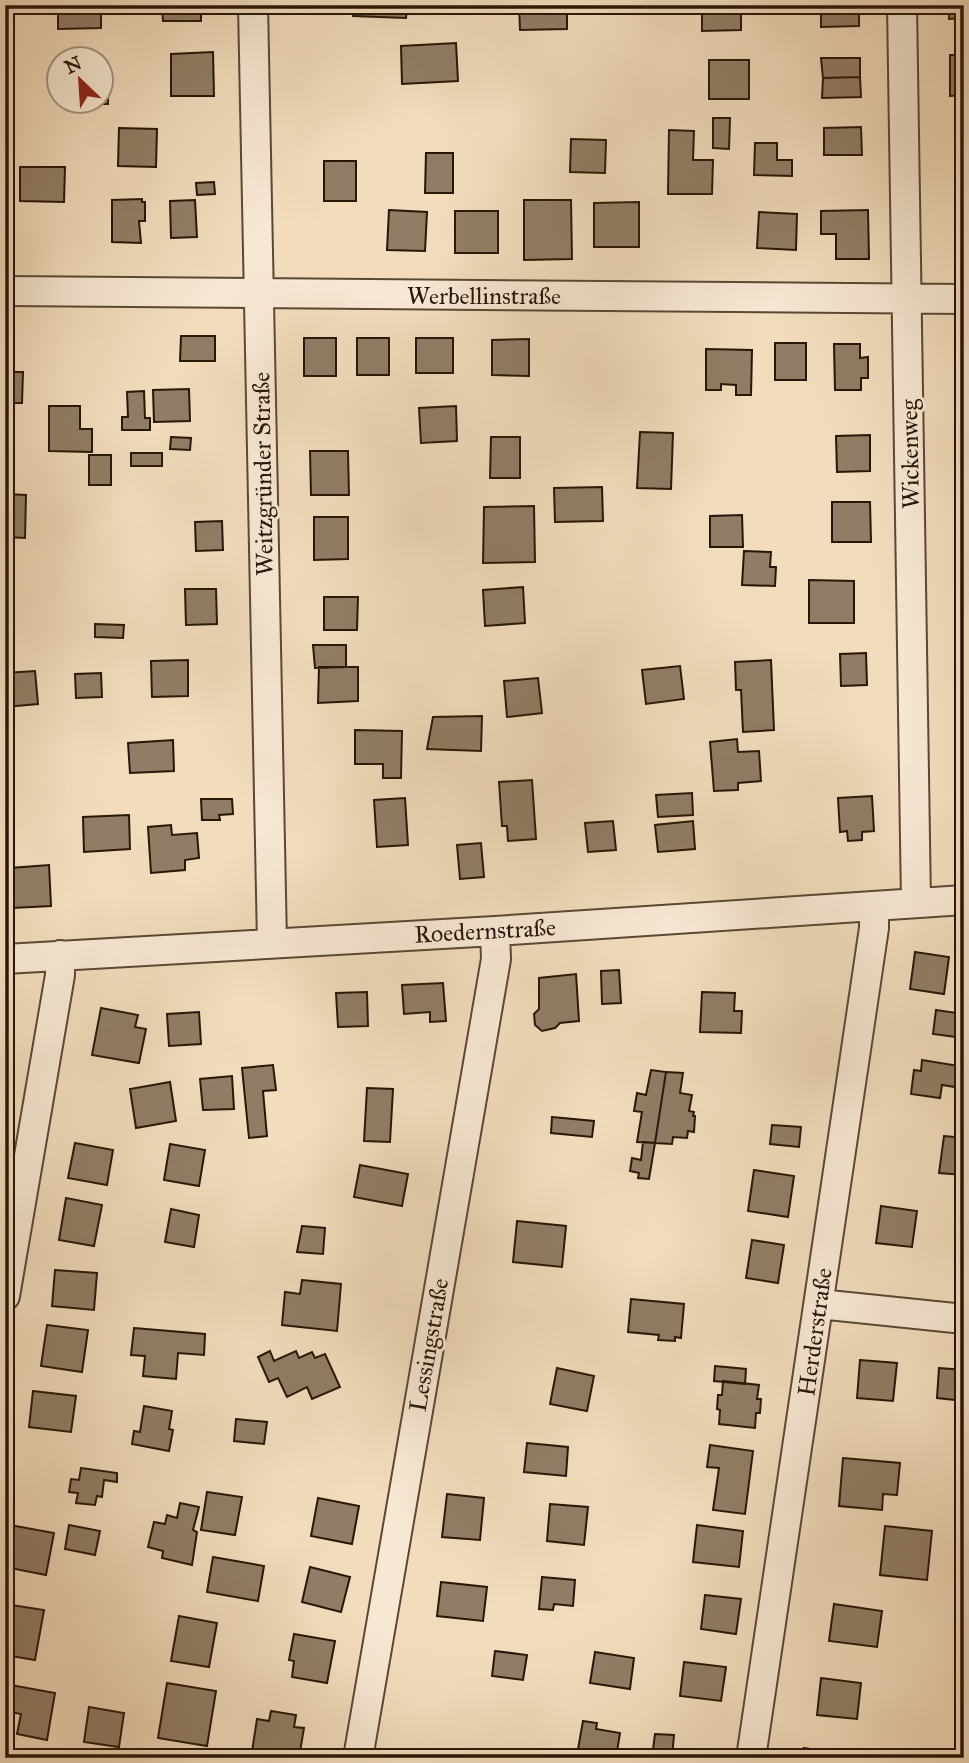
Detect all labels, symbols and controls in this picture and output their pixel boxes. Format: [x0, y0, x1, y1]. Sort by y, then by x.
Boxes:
north arrow [46, 46, 116, 116]
text: N [61, 51, 85, 79]
street label: Werbellinstraße [407, 281, 561, 311]
street label: Weitzgründer Straße [246, 372, 280, 576]
street label: Wickenweg [894, 398, 926, 509]
street label: Roedernstraße [413, 912, 557, 950]
street label: Herderstraße [791, 1266, 839, 1398]
street label: Lessingstraße [403, 1276, 455, 1414]

